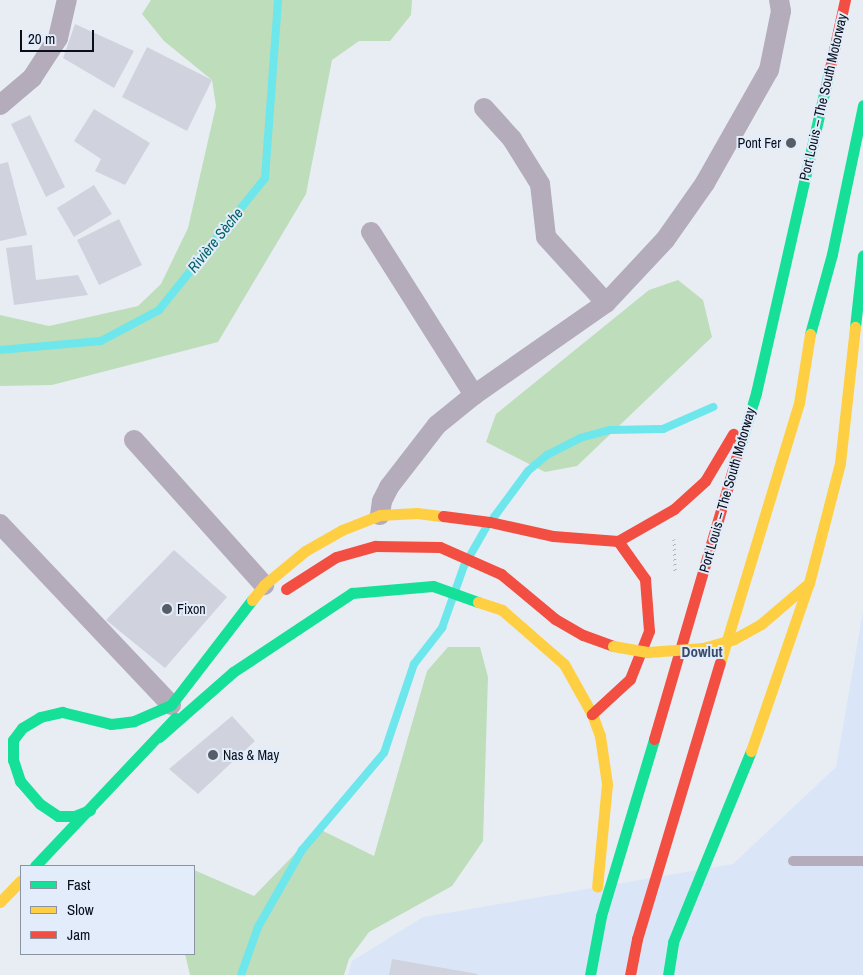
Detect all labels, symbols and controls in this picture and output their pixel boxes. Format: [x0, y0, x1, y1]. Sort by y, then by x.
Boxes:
street label: Port Louis – The South Motorway [796, 12, 850, 182]
scale bar [22, 20, 96, 52]
text: 20 m [28, 28, 55, 49]
place label: Pont Fer [738, 135, 781, 151]
marker: Pont Fer [785, 137, 797, 149]
water label: Rivière Sèche [183, 204, 247, 276]
street label: Port Louis – The South Motorway [695, 405, 759, 575]
place label: Fixon [177, 601, 206, 617]
marker: Fixon [161, 603, 173, 615]
district label: Dowlut [682, 643, 722, 661]
place label: Nas & May [223, 747, 279, 763]
marker: Nas & May [207, 749, 219, 761]
legend [20, 865, 195, 955]
text: Fast [67, 874, 90, 895]
text: Slow [67, 899, 94, 920]
text: Jam [67, 924, 90, 945]

